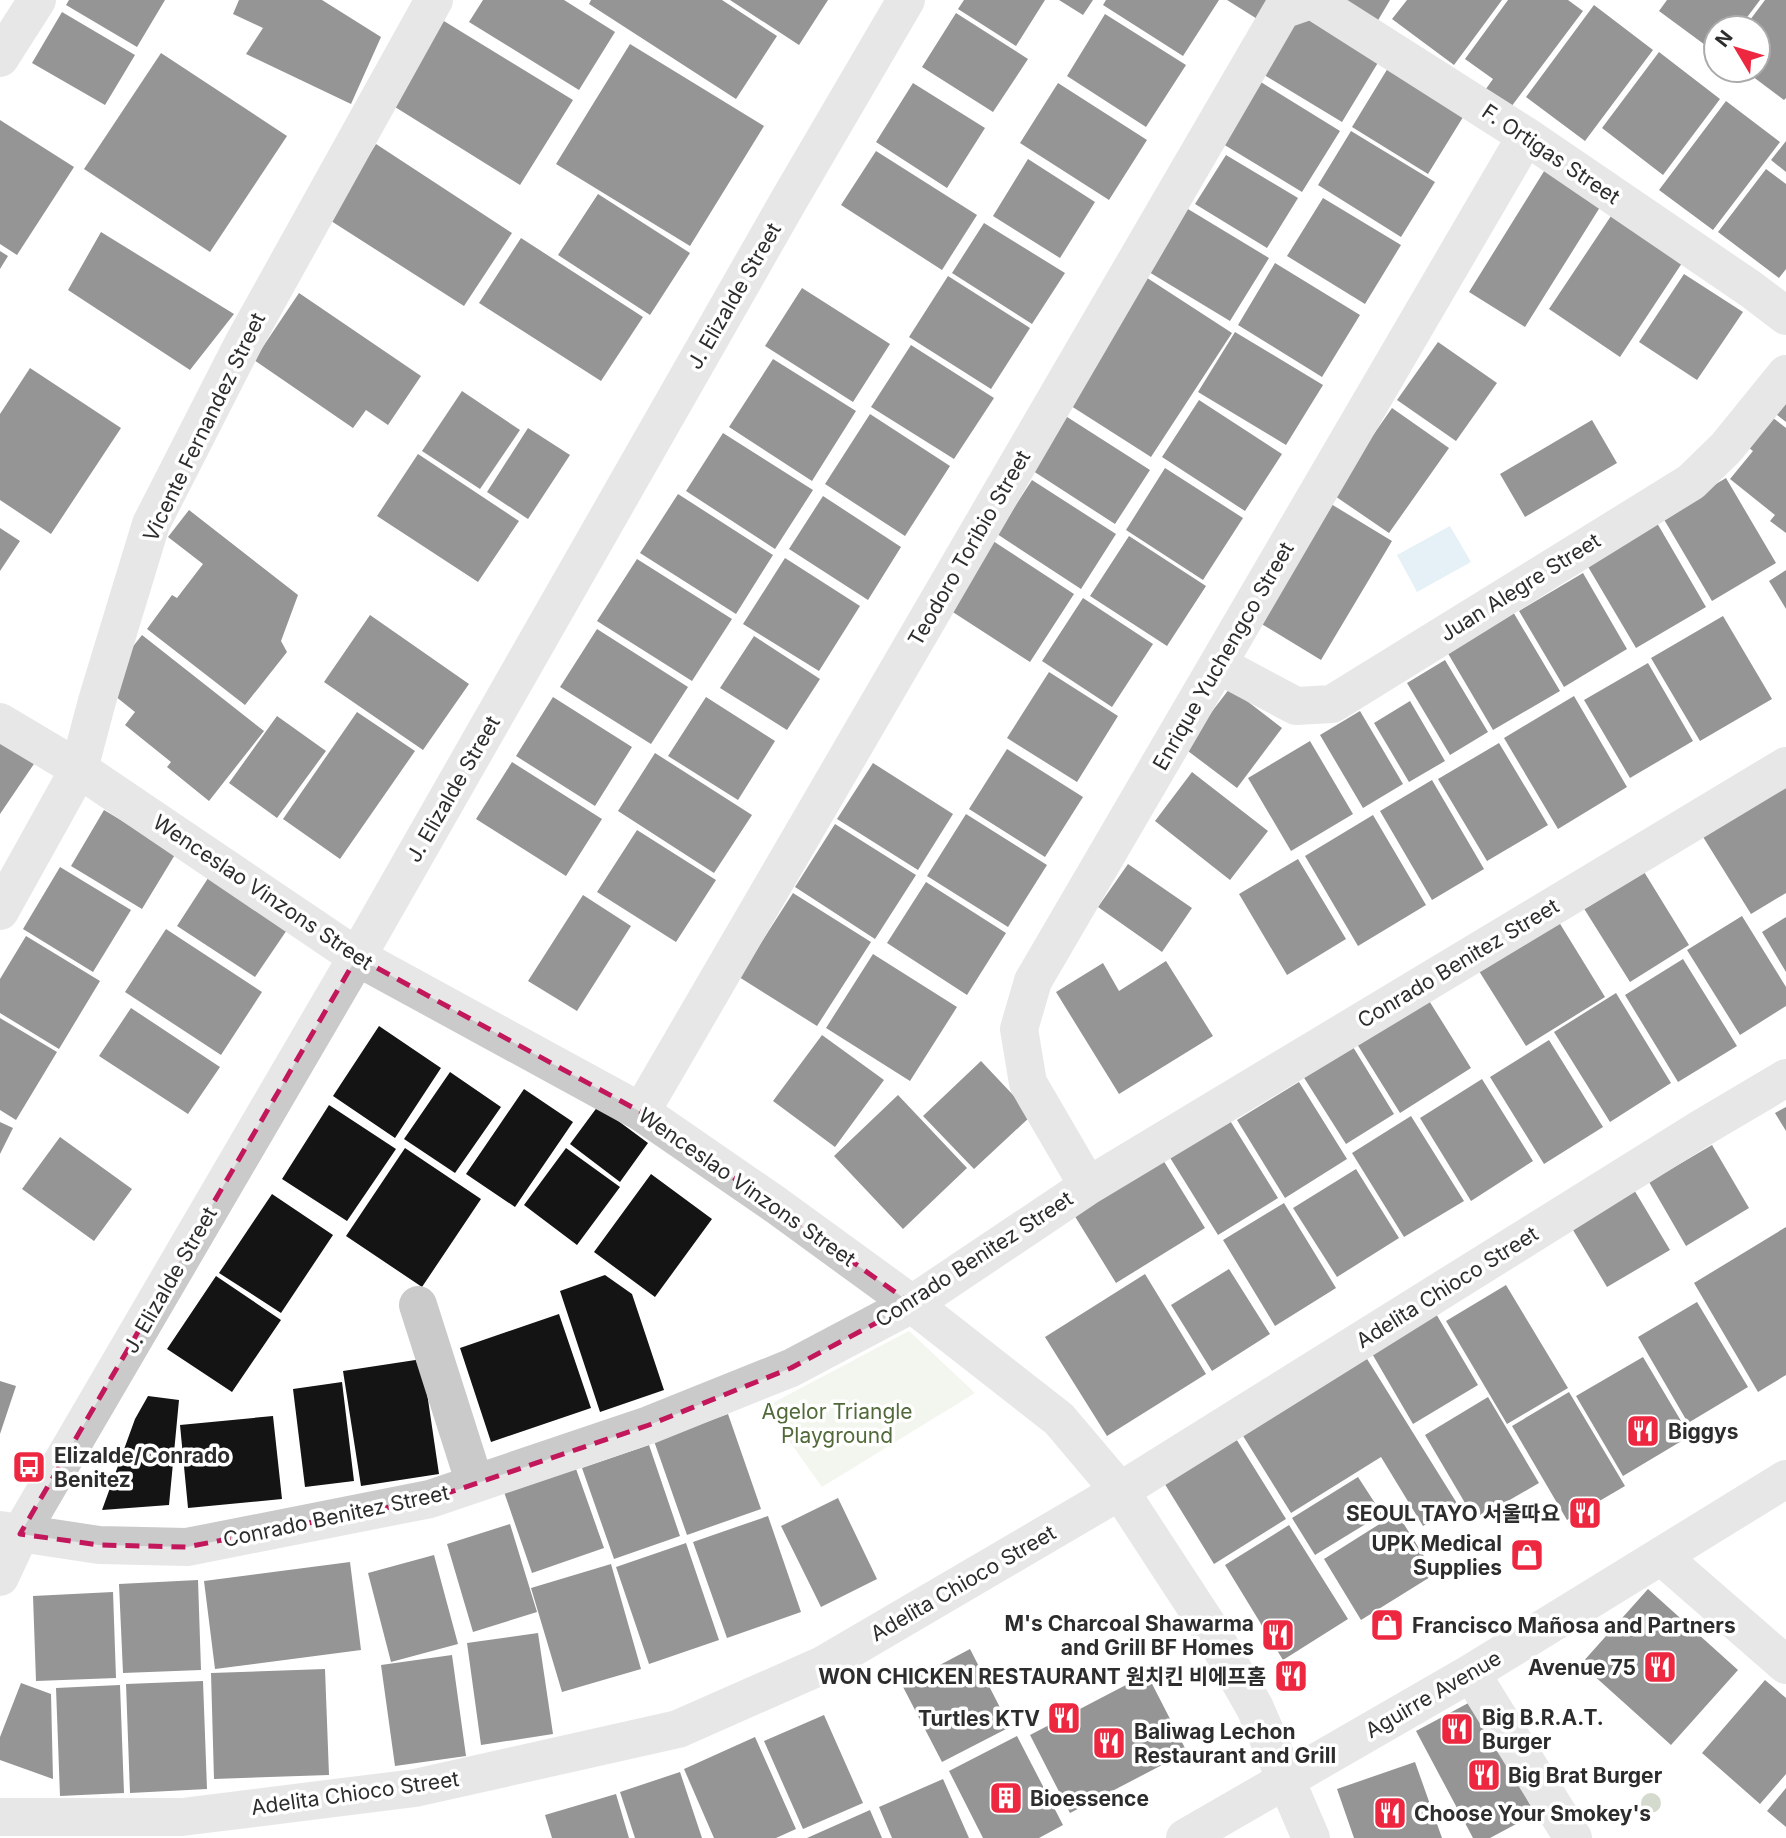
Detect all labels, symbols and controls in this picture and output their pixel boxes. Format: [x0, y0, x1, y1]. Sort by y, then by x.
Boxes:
north arrow [1702, 14, 1772, 84]
text: N [1710, 26, 1738, 52]
street label: F. Ortigas Street [1477, 99, 1625, 209]
street label: J. Elizalde Street [682, 218, 786, 374]
street label: Vicente Fernandez Street [138, 309, 270, 545]
street label: Teodoro Toribio Street [903, 446, 1035, 650]
street label: Juan Alegre Street [1435, 528, 1605, 646]
street label: Enrique Yuchengco Street [1147, 537, 1299, 775]
street label: J. Elizalde Street [401, 711, 505, 867]
street label: Wenceslao Vinzons Street [148, 809, 378, 975]
street label: Conrado Benitez Street [1353, 893, 1563, 1033]
street label: Wenceslao Vinzons Street [634, 1102, 861, 1272]
street label: Conrado Benitez Street [871, 1186, 1077, 1332]
street label: J. Elizalde Street [118, 1202, 222, 1358]
street label: Adelita Chioco Street [1351, 1221, 1543, 1353]
park label: Agelor Triangle Playground [761, 1399, 913, 1448]
restaurant icon: Biggys [1624, 1412, 1662, 1450]
place label: Biggys [1668, 1419, 1739, 1444]
place label: Elizalde/Conrado Benitez [54, 1443, 230, 1492]
bus stop icon: Elizalde/Conrado Benitez [10, 1448, 48, 1486]
street label: Conrado Benitez Street [221, 1480, 451, 1552]
restaurant icon: SEOUL TAYO 서울따요 [1566, 1494, 1604, 1532]
place label: SEOUL TAYO 서울따요 [1346, 1501, 1560, 1526]
street label: Adelita Chioco Street [866, 1520, 1060, 1646]
place label: UPK Medical Supplies [1371, 1531, 1502, 1580]
shop icon: UPK Medical Supplies [1508, 1536, 1546, 1574]
shop icon: Francisco Mañosa and Partners [1368, 1606, 1406, 1644]
place label: M's Charcoal Shawarma and Grill BF Homes [1005, 1611, 1254, 1660]
place label: Francisco Mañosa and Partners [1412, 1613, 1736, 1638]
restaurant icon: M's Charcoal Shawarma and Grill BF Homes [1259, 1616, 1297, 1654]
street label: Aguirre Avenue [1361, 1645, 1505, 1743]
restaurant icon: Avenue 75 [1641, 1648, 1679, 1686]
place label: Avenue 75 [1528, 1655, 1636, 1680]
restaurant icon: WON CHICKEN RESTAURANT 원치킨 비에프홈 [1272, 1657, 1310, 1695]
place label: WON CHICKEN RESTAURANT 원치킨 비에프홈 [818, 1664, 1266, 1689]
restaurant icon: Turtles KTV [1045, 1699, 1083, 1737]
place label: Big B.R.A.T. Burger [1482, 1705, 1604, 1754]
place label: Turtles KTV [918, 1706, 1040, 1731]
restaurant icon: Big B.R.A.T. Burger [1438, 1710, 1476, 1748]
place label: Baliwag Lechon Restaurant and Grill [1134, 1719, 1336, 1768]
restaurant icon: Baliwag Lechon Restaurant and Grill [1090, 1724, 1128, 1762]
restaurant icon: Big Brat Burger [1465, 1756, 1503, 1794]
place label: Big Brat Burger [1508, 1763, 1663, 1788]
street label: Adelita Chioco Street [249, 1766, 461, 1820]
building icon: Bioessence [987, 1779, 1025, 1817]
place label: Bioessence [1030, 1786, 1149, 1811]
restaurant icon: Choose Your Smokey's [1371, 1794, 1409, 1832]
place label: Choose Your Smokey's [1414, 1801, 1651, 1826]

